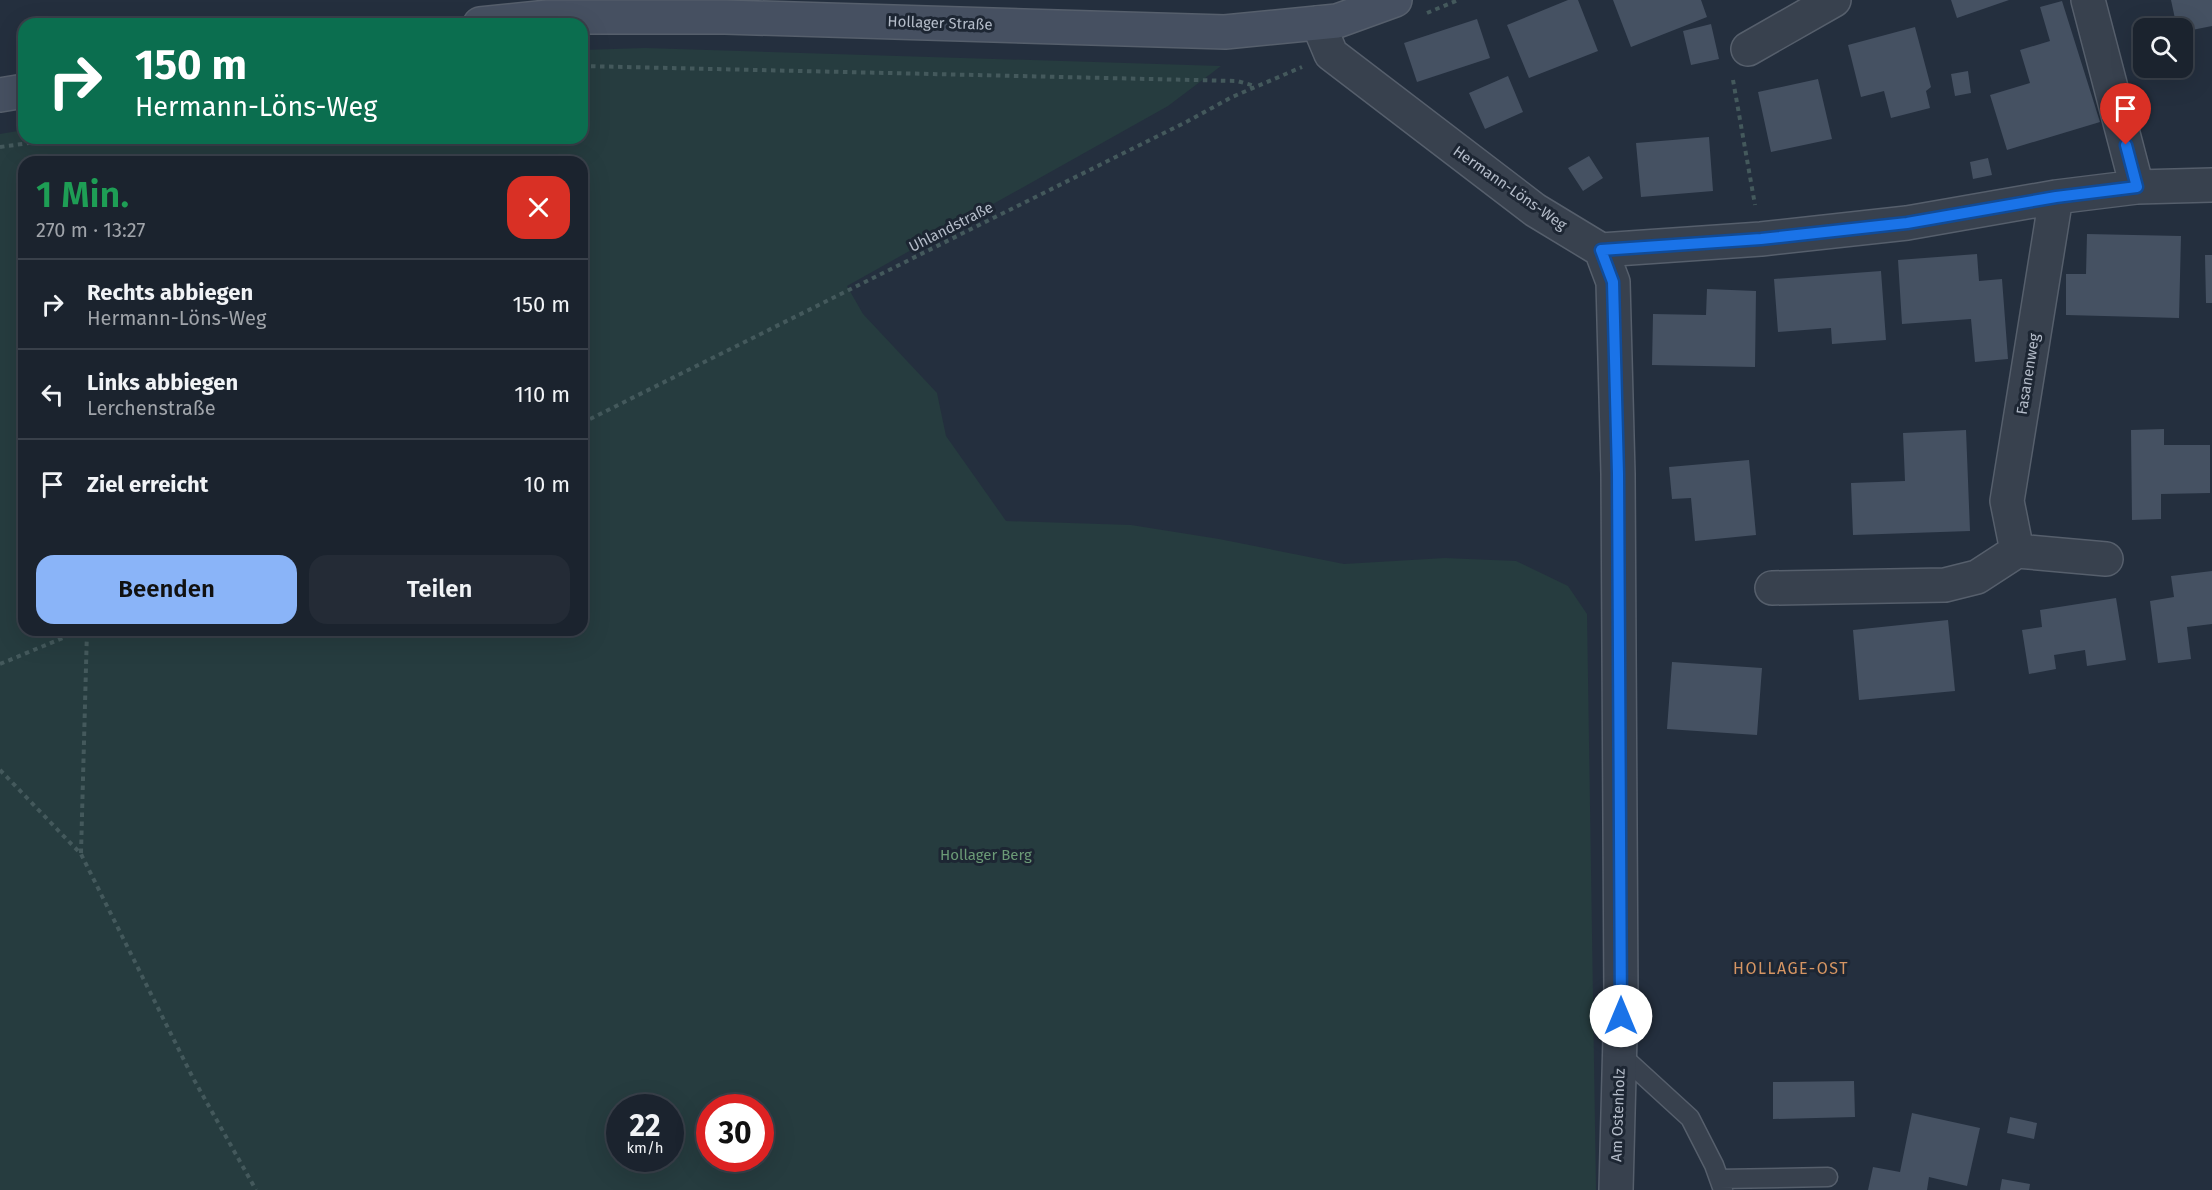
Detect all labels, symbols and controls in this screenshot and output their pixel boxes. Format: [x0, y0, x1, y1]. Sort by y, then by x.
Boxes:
street label: Hollager Straße [887, 12, 993, 34]
map controls [2133, 18, 2193, 78]
button: search [2133, 18, 2193, 78]
text: 150 m [135, 40, 247, 90]
icon: right [36, 42, 114, 120]
pin [2100, 83, 2151, 145]
text: Hermann-Löns-Weg [135, 91, 377, 123]
icon: arrive [2109, 92, 2142, 125]
street label: Hermann-Löns-Weg [1450, 142, 1570, 234]
text: 1 Min. [36, 173, 129, 217]
button: close [507, 176, 570, 239]
street label: Uhlandstraße [906, 198, 996, 256]
text: 270 m · 13:27 [36, 218, 145, 242]
text: Rechts abbiegen [87, 279, 253, 306]
icon: right [36, 288, 69, 321]
text: 150 m [512, 291, 570, 318]
text: Hermann-Löns-Weg [87, 306, 266, 330]
street label: Fasanenweg [2013, 332, 2043, 416]
text: Links abbiegen [87, 369, 238, 396]
icon: left [36, 378, 69, 411]
text: 110 m [514, 381, 570, 408]
text: Lerchenstraße [87, 396, 216, 420]
icon: arrive [36, 468, 69, 501]
text: Ziel erreicht [87, 471, 208, 498]
text: 10 m [524, 471, 570, 498]
button: Beenden [36, 555, 297, 624]
button: Teilen [309, 555, 570, 624]
park label: Hollager Berg [940, 846, 1032, 864]
district label: HOLLAGE-OST [1733, 959, 1849, 978]
position arrow [1589, 984, 1653, 1048]
street label: Am Ostenholz [1607, 1067, 1629, 1162]
speed limit sign: 30 [696, 1094, 774, 1172]
text: 22 [629, 1108, 661, 1144]
text: km/h [626, 1139, 664, 1157]

